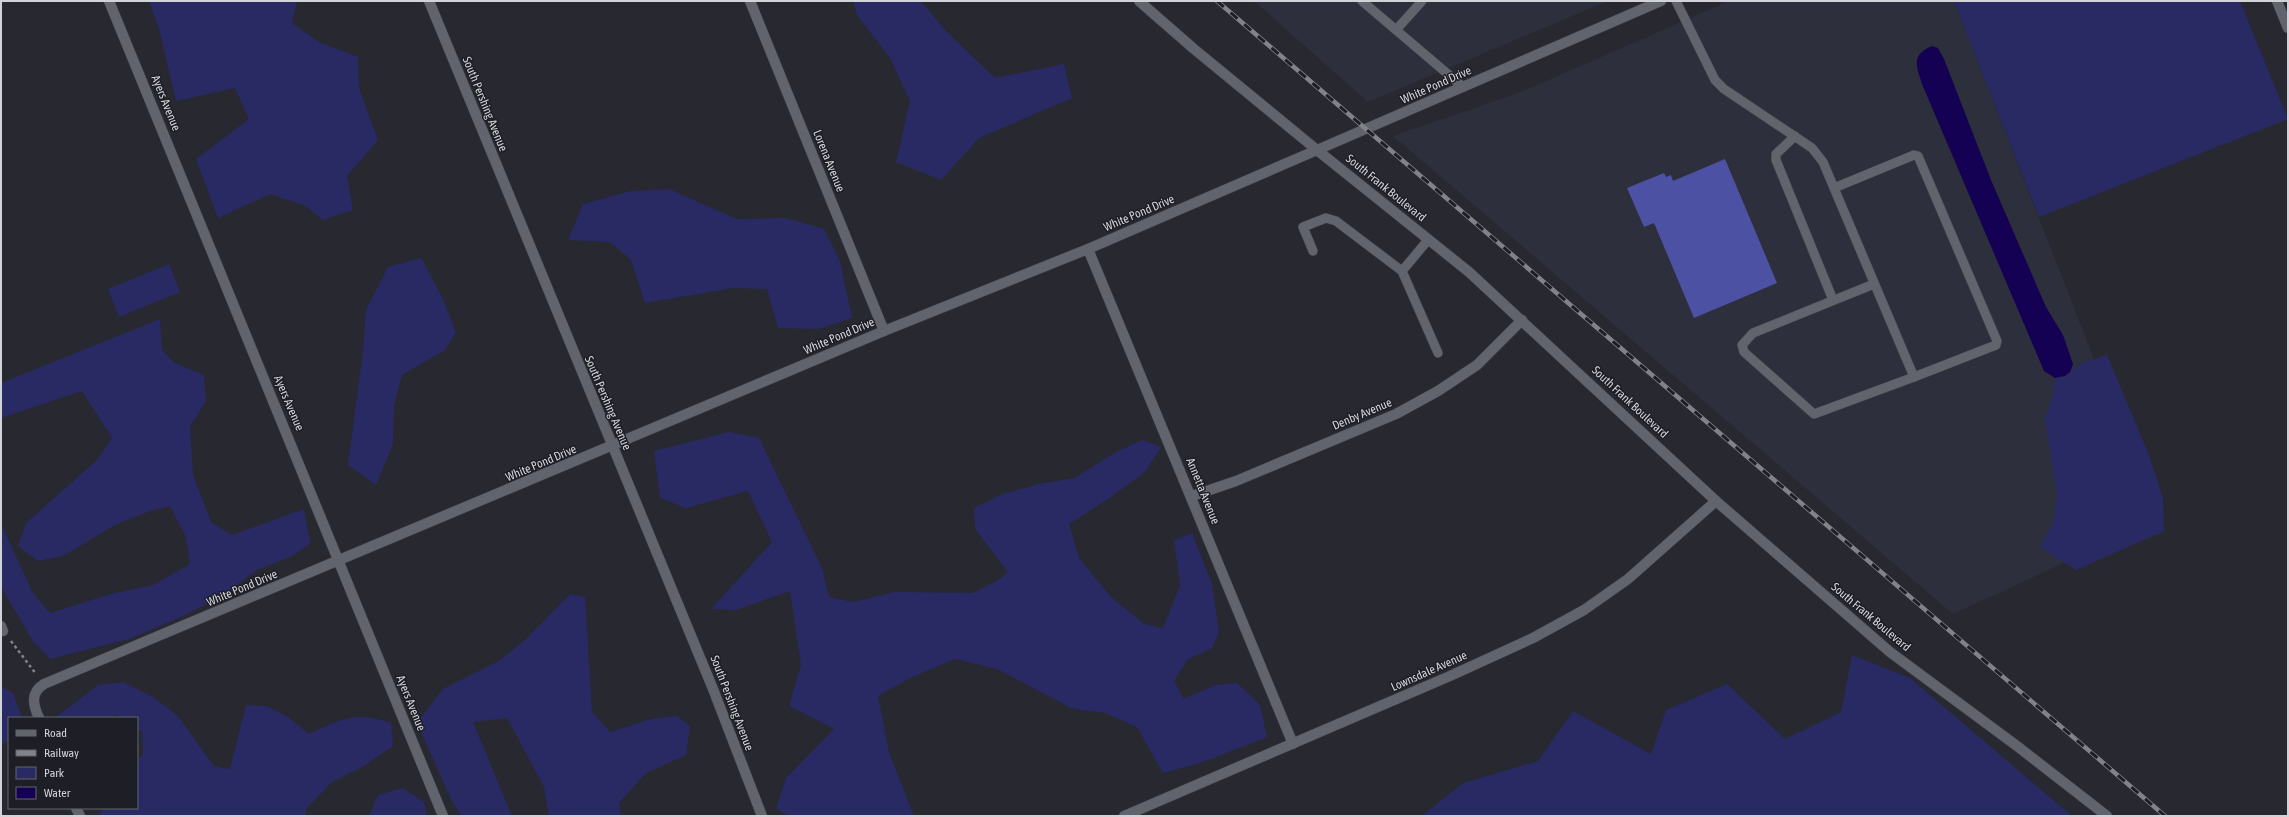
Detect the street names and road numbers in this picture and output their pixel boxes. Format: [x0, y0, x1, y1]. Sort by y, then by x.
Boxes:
street label: South Pershing Avenue [460, 55, 510, 153]
street label: White Pond Drive [1399, 63, 1473, 107]
street label: Ayers Avenue [148, 73, 184, 133]
street label: Lorena Avenue [810, 128, 848, 194]
street label: South Frank Boulevard [1343, 151, 1429, 225]
street label: White Pond Drive [1101, 192, 1177, 234]
street label: White Pond Drive [801, 315, 877, 357]
street label: South Pershing Avenue [582, 354, 634, 452]
street label: South Frank Boulevard [1589, 363, 1671, 441]
street label: Ayers Avenue [271, 373, 307, 433]
street label: Denby Avenue [1330, 395, 1394, 433]
street label: White Pond Drive [503, 442, 579, 484]
street label: Annetta Avenue [1183, 456, 1223, 526]
street label: White Pond Drive [204, 567, 280, 609]
street label: South Frank Boulevard [1829, 580, 1913, 654]
street label: Lownsdale Avenue [1389, 648, 1469, 694]
street label: South Pershing Avenue [707, 653, 757, 753]
street label: Ayers Avenue [393, 673, 429, 733]

